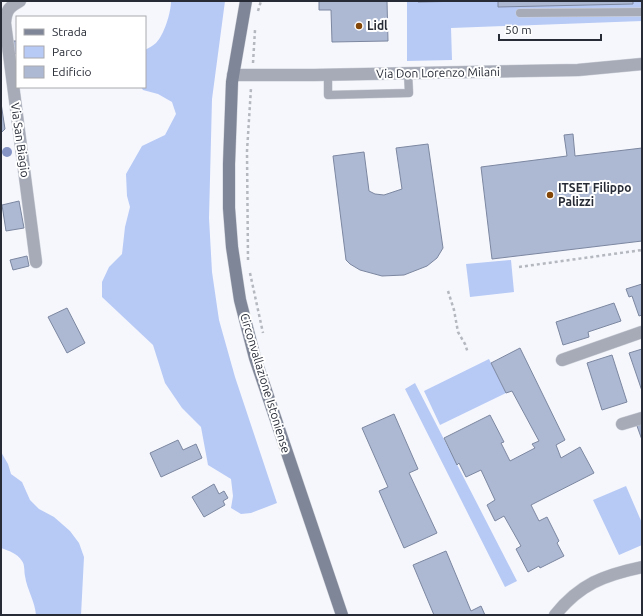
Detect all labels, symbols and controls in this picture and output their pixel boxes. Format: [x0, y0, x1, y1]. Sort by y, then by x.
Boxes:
legend [16, 16, 146, 88]
scale bar [499, 16, 601, 42]
place label: Lidl [367, 19, 388, 32]
marker: Lidl [354, 21, 364, 31]
text: 50 m [505, 23, 532, 36]
text: Strada [52, 25, 87, 38]
text: Parco [52, 45, 82, 58]
text: Edificio [52, 65, 92, 78]
street label: Via Don Lorenzo Milani [376, 65, 500, 80]
street label: Via San Biagio [9, 102, 32, 178]
place label: ITSET Filippo Palizzi [558, 181, 631, 208]
marker: ITSET Filippo Palizzi [545, 190, 555, 200]
street label: Circonvallazione Istoniense [238, 311, 293, 454]

